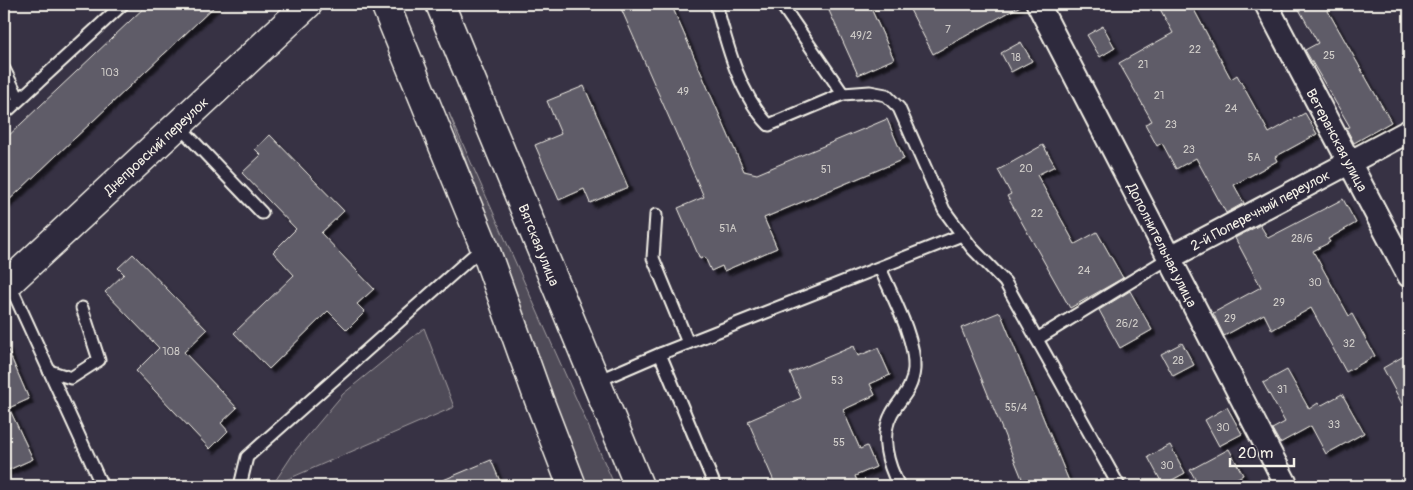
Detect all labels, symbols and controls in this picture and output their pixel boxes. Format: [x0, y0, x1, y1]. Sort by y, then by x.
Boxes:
house number: 7 [945, 23, 951, 36]
house number: 49/2 [850, 29, 872, 42]
house number: 22 [1189, 43, 1201, 56]
house number: 25 [1323, 49, 1335, 62]
house number: 18 [1011, 51, 1021, 64]
house number: 21 [1138, 58, 1148, 71]
house number: 103 [101, 66, 119, 79]
house number: 49 [677, 85, 689, 98]
street label: Ветеранская улица [1302, 86, 1371, 195]
house number: 21 [1154, 89, 1164, 102]
street label: Днепровский переулок [100, 94, 212, 200]
house number: 24 [1225, 102, 1238, 115]
house number: 23 [1165, 118, 1177, 131]
house number: 23 [1183, 143, 1195, 156]
house number: 5А [1247, 151, 1261, 164]
house number: 20 [1019, 162, 1033, 175]
house number: 51 [821, 163, 831, 176]
street label: 2-й Поперечный переулок [1188, 166, 1333, 254]
street label: Дополнительная улица [1122, 180, 1200, 310]
street label: Вятская улица [514, 202, 563, 289]
house number: 22 [1031, 207, 1043, 220]
house number: 51А [719, 222, 737, 235]
house number: 28/6 [1291, 232, 1313, 245]
house number: 24 [1078, 264, 1091, 277]
house number: 30 [1308, 276, 1322, 289]
house number: 29 [1273, 296, 1285, 309]
house number: 29 [1224, 312, 1236, 325]
house number: 26/2 [1116, 317, 1138, 330]
house number: 32 [1343, 337, 1355, 350]
house number: 108 [162, 345, 180, 358]
house number: 28 [1172, 354, 1184, 367]
house number: 53 [831, 374, 843, 387]
house number: 31 [1277, 383, 1287, 396]
house number: 55/4 [1005, 401, 1028, 414]
house number: 33 [1328, 418, 1340, 431]
house number: 30 [1216, 421, 1230, 434]
scale bar [1230, 435, 1294, 467]
house number: 55 [833, 436, 845, 449]
text: 20 m [1238, 444, 1273, 463]
house number: 30 [1160, 459, 1174, 472]

